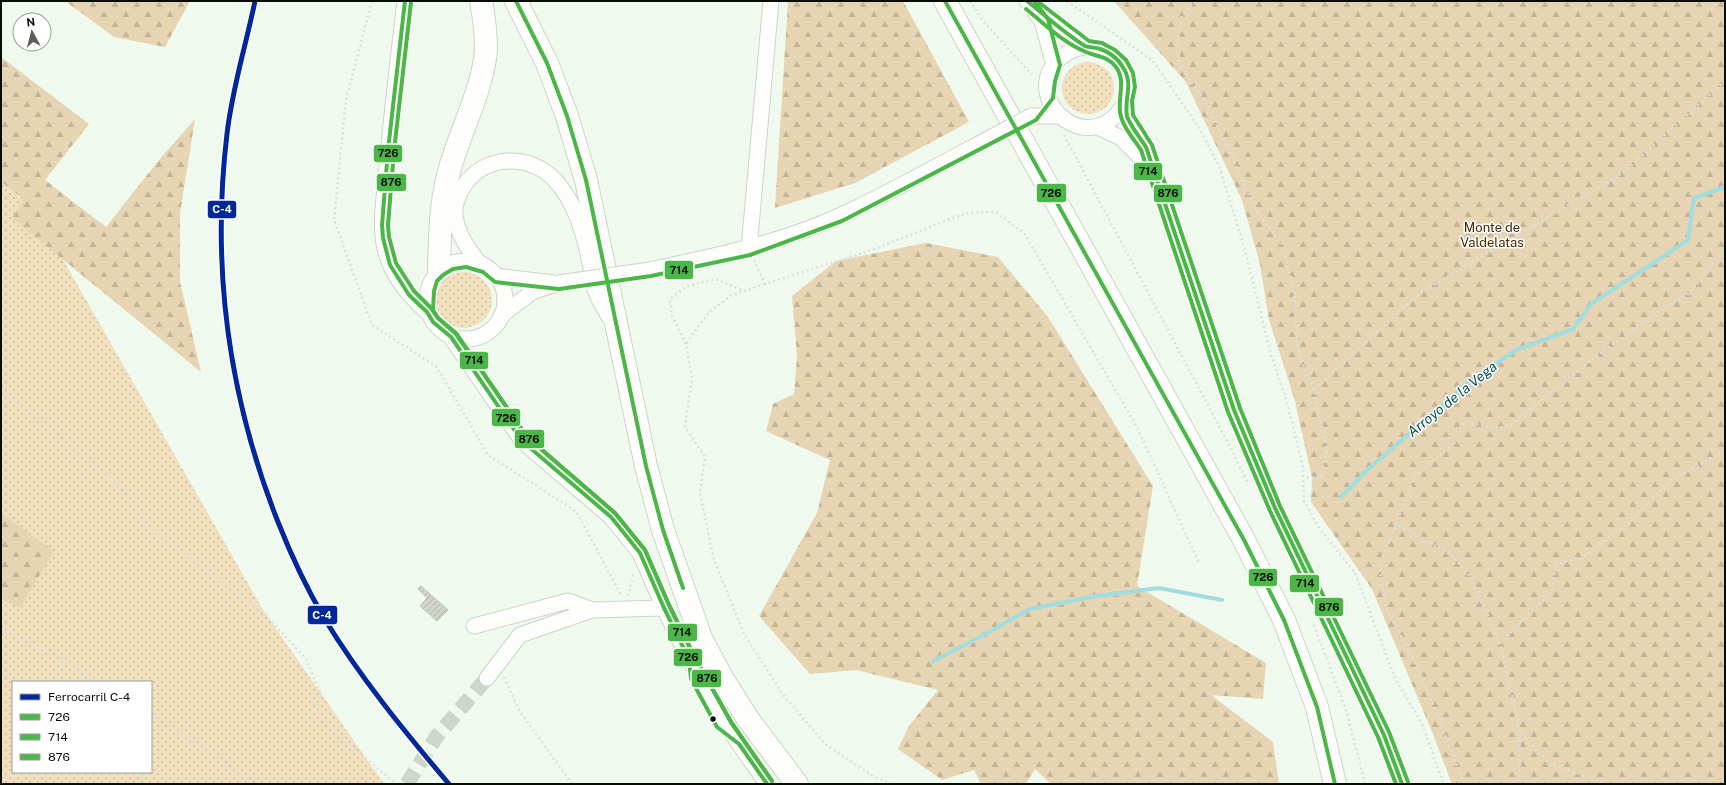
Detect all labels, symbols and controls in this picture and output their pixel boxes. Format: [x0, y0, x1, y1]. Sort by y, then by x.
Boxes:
north arrow [12, 12, 52, 52]
text: N [26, 16, 36, 29]
line badge: 726 [373, 144, 403, 163]
text: 726 [377, 147, 399, 159]
line badge: 714 [1133, 162, 1163, 181]
text: 714 [1139, 165, 1157, 177]
line badge: 876 [376, 173, 407, 192]
text: 876 [380, 176, 402, 188]
line badge: 726 [1036, 183, 1067, 203]
line badge: 876 [1153, 184, 1183, 203]
text: 726 [1040, 187, 1062, 199]
text: 876 [1157, 187, 1179, 199]
line badge: C-4 [207, 200, 237, 219]
text: C-4 [212, 203, 232, 215]
park label: Monte de Valdelatas [1460, 220, 1524, 250]
line badge: 714 [664, 260, 694, 280]
text: 714 [670, 264, 688, 276]
line badge: 714 [459, 351, 489, 370]
text: 714 [465, 354, 483, 366]
water label: Arroyo de la Vega [1404, 358, 1500, 440]
line badge: 726 [491, 408, 521, 427]
text: 726 [495, 412, 517, 424]
line badge: 876 [514, 429, 545, 449]
text: 876 [518, 433, 540, 445]
line badge: 726 [1248, 568, 1278, 587]
text: 726 [1252, 571, 1274, 583]
line badge: 714 [1289, 574, 1320, 593]
text: 714 [1296, 577, 1314, 589]
line badge: 876 [1314, 597, 1344, 617]
text: 876 [1318, 601, 1340, 613]
line badge: C-4 [307, 605, 338, 625]
text: C-4 [312, 609, 332, 621]
line badge: 714 [667, 623, 698, 642]
text: 714 [673, 626, 691, 638]
line badge: 726 [673, 648, 703, 667]
text: 726 [677, 651, 699, 663]
line badge: 876 [691, 669, 722, 688]
text: 876 [696, 672, 718, 684]
legend [12, 681, 152, 773]
text: Ferrocarril C-4 [48, 690, 131, 704]
text: 726 [48, 710, 70, 724]
unlabelled marker [708, 714, 718, 724]
text: 714 [48, 730, 68, 744]
text: 876 [48, 750, 70, 764]

